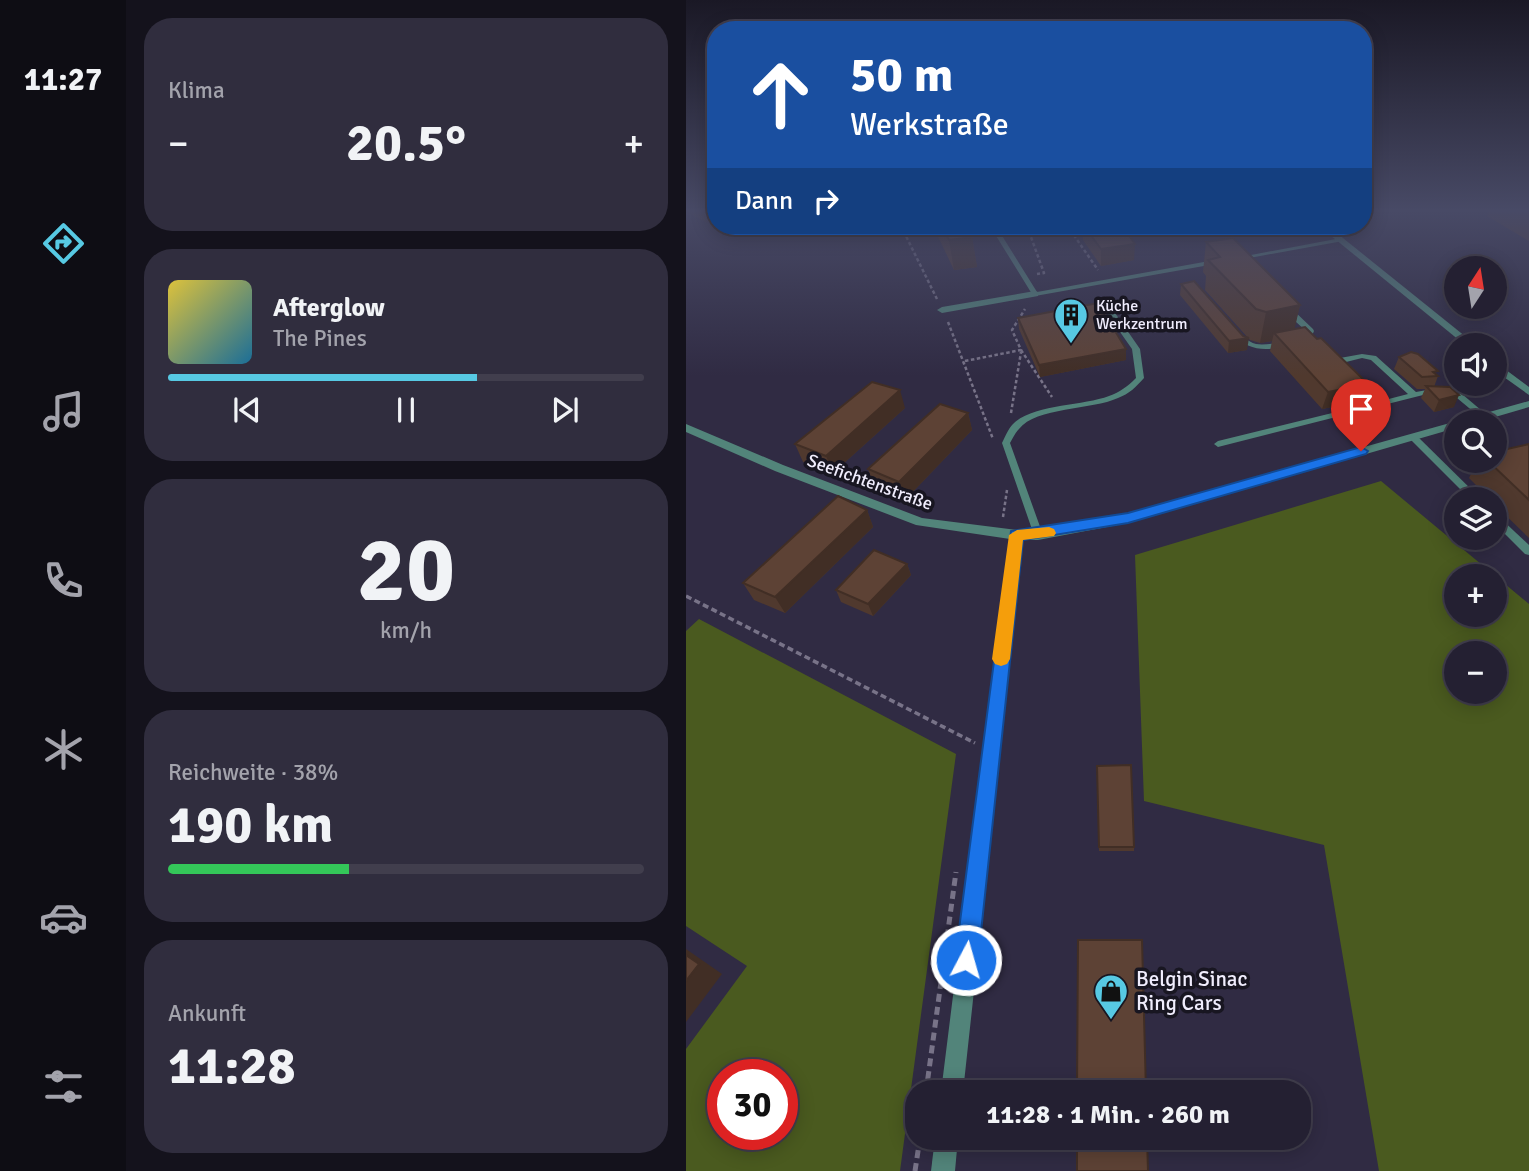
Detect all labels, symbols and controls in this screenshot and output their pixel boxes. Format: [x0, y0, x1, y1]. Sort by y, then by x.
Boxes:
text: 50 m [850, 45, 953, 105]
icon: ahead [735, 49, 826, 140]
text: 11:27 [24, 60, 102, 99]
text: Klima [168, 76, 225, 105]
text: Werkstraße [850, 105, 1009, 144]
text: 20.5° [346, 111, 466, 175]
text: − [168, 120, 189, 167]
text: + [623, 120, 644, 167]
icon: right [807, 182, 845, 220]
text: Dann [735, 185, 793, 217]
icon: directions [39, 219, 88, 268]
north arrow [1444, 256, 1507, 318]
map controls [1444, 256, 1507, 704]
text: Afterglow [273, 292, 385, 324]
building icon: Küche Werkzentrum [1052, 296, 1090, 345]
place label: Küche Werkzentrum [1096, 296, 1188, 334]
text: The Pines [273, 324, 367, 353]
button: sound [1444, 333, 1507, 396]
pin [1331, 379, 1391, 451]
icon: music [39, 387, 88, 436]
icon: arrive [1342, 390, 1380, 428]
icon: previous [228, 391, 266, 429]
icon: pause [387, 391, 425, 429]
icon: next [546, 391, 584, 429]
button: search [1444, 410, 1507, 473]
street label: Seefichtenstraße [804, 449, 936, 515]
button: layers [1444, 487, 1507, 550]
text: 20 [357, 514, 455, 627]
icon: phone [39, 556, 88, 605]
button: + [1444, 564, 1507, 627]
text: km/h [380, 616, 432, 645]
button: − [1444, 641, 1507, 704]
icon: climate [39, 725, 88, 774]
text: Reichweite · 38% [168, 758, 338, 787]
text: 190 km [168, 793, 333, 857]
icon: car [39, 893, 88, 942]
position arrow [929, 923, 1003, 997]
place label: Belgin Sinac Ring Cars [1136, 966, 1247, 1016]
shop icon: Belgin Sinac Ring Cars [1092, 972, 1130, 1021]
text: Ankunft [168, 999, 246, 1028]
text: 11:28 [168, 1034, 296, 1098]
speed limit sign: 30 [707, 1059, 798, 1150]
icon: filters [39, 1062, 88, 1111]
text: 11:28 · 1 Min. · 260 m [986, 1099, 1230, 1131]

